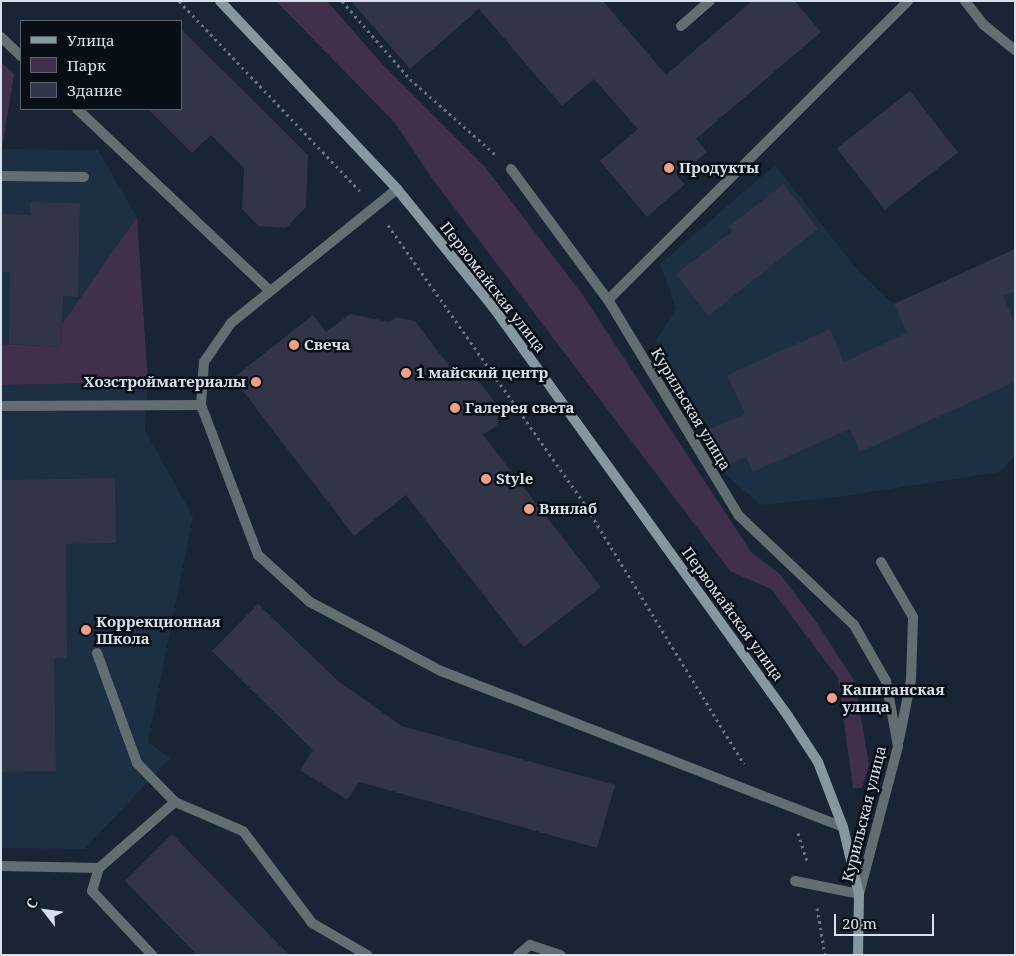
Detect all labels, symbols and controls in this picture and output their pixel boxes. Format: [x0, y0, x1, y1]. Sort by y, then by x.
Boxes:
legend [20, 20, 182, 110]
text: Улица [67, 30, 115, 50]
text: Парк [67, 55, 106, 75]
text: Здание [67, 80, 122, 100]
place label: Продукты [679, 159, 759, 177]
marker: Продукты [663, 162, 675, 174]
street label: Первомайская улица [436, 218, 550, 356]
place label: Свеча [304, 336, 350, 354]
marker: Свеча [288, 339, 300, 351]
street label: Курильская улица [647, 345, 735, 473]
place label: 1 майский центр [416, 364, 548, 382]
marker: 1 майский центр [400, 367, 412, 379]
place label: Хозстройматериалы [83, 373, 246, 391]
marker: Хозстройматериалы [250, 376, 262, 388]
place label: Галерея света [465, 399, 574, 417]
marker: Галерея света [449, 402, 461, 414]
place label: Style [496, 470, 533, 488]
marker: Style [480, 473, 492, 485]
place label: Винлаб [539, 500, 597, 518]
marker: Винлаб [523, 503, 535, 515]
street label: Первомайская улица [678, 544, 788, 684]
place label: Коррекционная Школа [96, 612, 221, 647]
marker: Коррекционная Школа [80, 624, 92, 636]
place label: Капитанская улица [842, 680, 945, 715]
marker: Капитанская улица [826, 692, 838, 704]
street label: Курильская улица [838, 744, 890, 884]
north arrow [20, 886, 70, 936]
text: С [21, 895, 42, 912]
scale bar [836, 904, 936, 936]
text: 20 m [842, 913, 877, 933]

